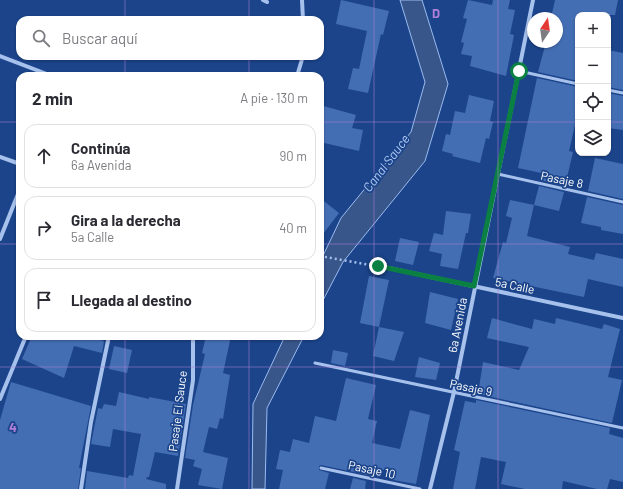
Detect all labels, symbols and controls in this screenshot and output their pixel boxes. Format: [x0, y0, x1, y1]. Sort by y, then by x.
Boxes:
text: D [432, 5, 440, 21]
north arrow [527, 12, 563, 48]
map controls [575, 12, 611, 156]
button: + [575, 12, 611, 48]
search box [16, 16, 324, 60]
icon: search [30, 27, 52, 49]
text: Buscar aquí [62, 29, 138, 47]
button: − [575, 48, 611, 84]
route start [510, 62, 528, 80]
button: locate [575, 84, 611, 120]
text: 2 min [32, 88, 73, 108]
text: A pie · 130 m [240, 90, 308, 106]
button: layers [575, 120, 611, 156]
water label: Canal Sauce [359, 131, 413, 195]
text: Continúa [71, 139, 131, 157]
icon: ahead [33, 145, 55, 167]
text: 90 m [280, 148, 307, 164]
text: 6a Avenida [71, 157, 131, 173]
street label: Pasaje 8 [539, 168, 585, 190]
text: Gira a la derecha [71, 211, 181, 229]
icon: right [33, 217, 55, 239]
text: 40 m [279, 220, 307, 236]
text: 5a Calle [71, 229, 114, 245]
route end [369, 257, 387, 275]
street label: 5a Calle [494, 274, 536, 296]
icon: arrive [33, 289, 55, 311]
text: Llegada al destino [71, 291, 192, 309]
street label: 6a Avenida [445, 296, 469, 354]
street label: Pasaje El Sauce [165, 370, 189, 452]
street label: Pasaje 9 [448, 376, 494, 398]
text: 4 [9, 419, 17, 435]
street label: Pasaje 10 [347, 457, 397, 481]

